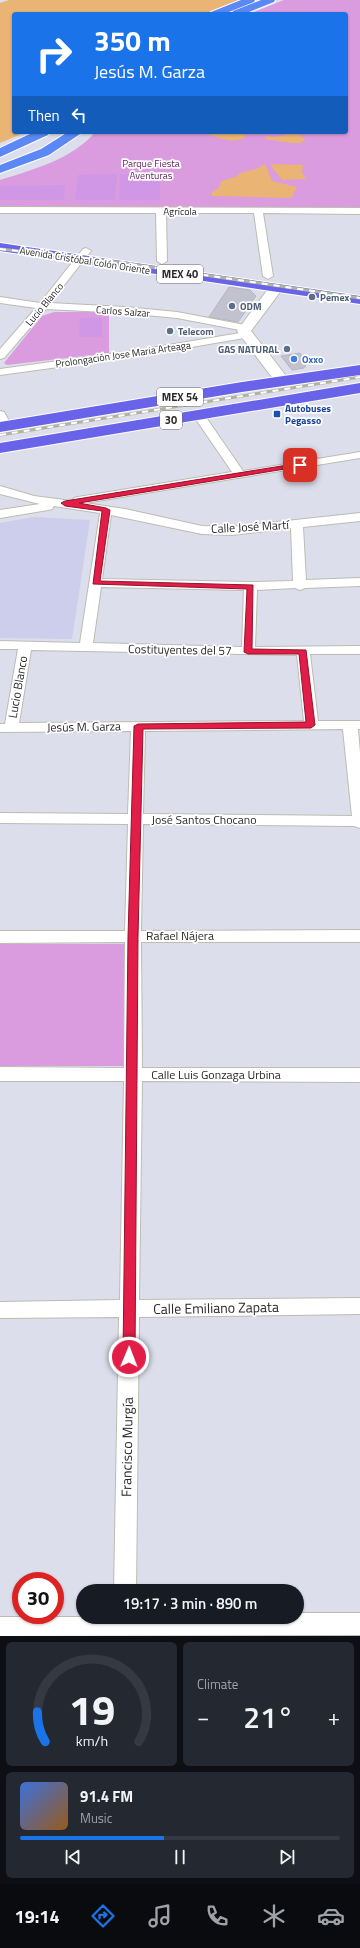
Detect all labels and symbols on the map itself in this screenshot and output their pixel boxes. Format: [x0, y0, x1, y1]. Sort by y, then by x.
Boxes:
park label: Parque Fiesta Aventuras [122, 156, 180, 183]
street label: Agrícola [163, 204, 197, 219]
street label: Avenida Cristóbal Colón Oriente [19, 243, 151, 278]
road number: MEX 40 [157, 265, 203, 283]
street label: Lucio Blanco [22, 279, 67, 329]
place label: Pemex [320, 290, 349, 305]
marker: Pemex [307, 292, 317, 302]
place label: ODM [240, 299, 261, 314]
marker: ODM [227, 301, 237, 311]
street label: Carlos Salzar [95, 302, 151, 321]
place label: Telecom [178, 324, 214, 339]
marker: Telecom [165, 326, 175, 336]
street label: Prolongación Jose Maria Arteaga [54, 338, 192, 371]
place label: GAS NATURAL [218, 342, 279, 357]
marker: GAS NATURAL [282, 344, 292, 354]
place label: Oxxo [302, 352, 323, 367]
marker: Oxxo [289, 354, 299, 364]
road number: MEX 54 [157, 388, 203, 406]
place label: Autobuses Pegasso [285, 401, 331, 428]
marker: Autobuses Pegasso [272, 409, 282, 419]
road number: 30 [160, 411, 182, 429]
pin [283, 448, 317, 482]
street label: Calle José Martí [211, 515, 291, 538]
street label: Costituyentes del 57 [128, 639, 232, 660]
street label: Lucio Blanco [3, 654, 32, 720]
street label: Jesús M. Garza [47, 716, 121, 737]
street label: José Santos Chocano [151, 810, 257, 829]
street label: Rafael Nájera [146, 926, 214, 945]
street label: Calle Luis Gonzaga Urbina [151, 1065, 281, 1084]
street label: Calle Emiliano Zapata [153, 1296, 279, 1319]
position arrow [108, 1336, 150, 1378]
street label: Francisco Murgía [115, 1397, 138, 1497]
speed limit sign: 30 [12, 1572, 64, 1624]

